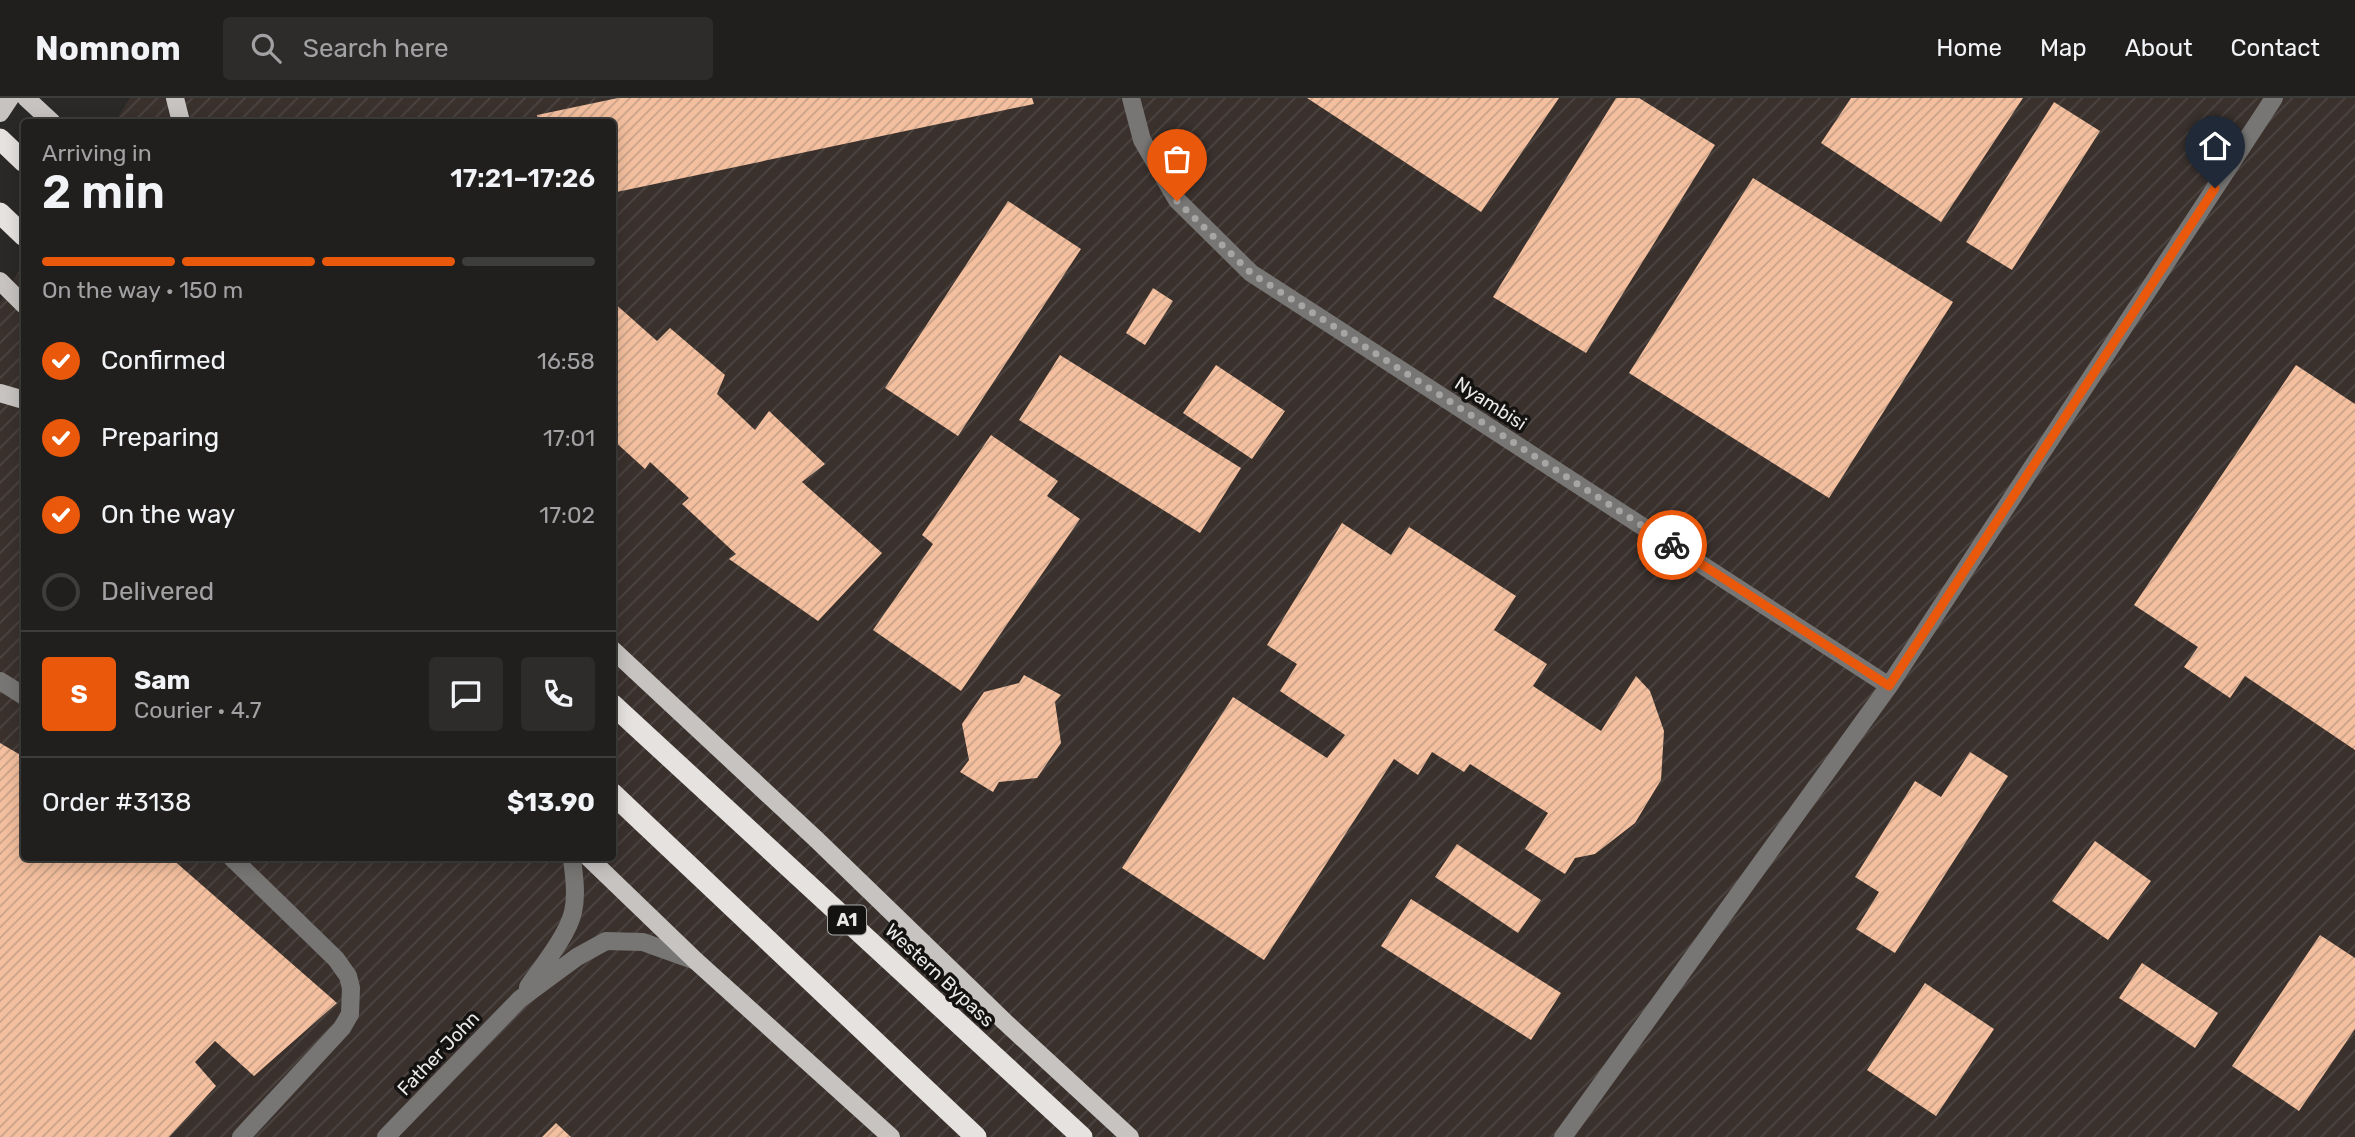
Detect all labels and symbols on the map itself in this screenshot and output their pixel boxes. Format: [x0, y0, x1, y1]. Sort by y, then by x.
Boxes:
pin [2185, 116, 2245, 188]
pin [1147, 129, 1207, 201]
street label: Nyambisi [1451, 372, 1531, 435]
courier [1637, 510, 1707, 580]
road number: A1 [828, 906, 866, 934]
street label: Western Bypass [880, 919, 999, 1032]
street label: Father John [393, 1006, 484, 1100]

